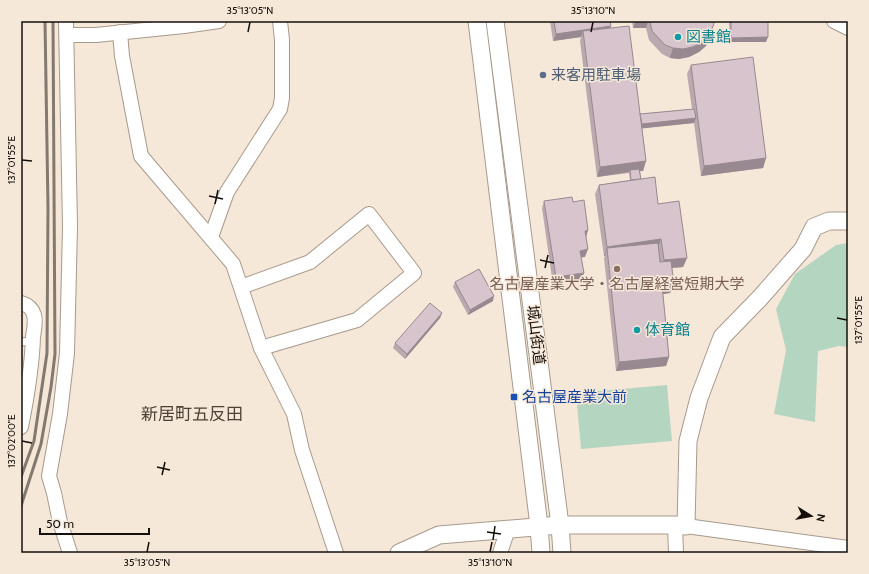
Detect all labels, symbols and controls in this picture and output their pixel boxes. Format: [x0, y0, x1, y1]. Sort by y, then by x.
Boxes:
text: 35°13'05"N [227, 4, 273, 17]
text: 35°13'10"N [571, 4, 615, 17]
place label: 図書館 [686, 28, 731, 46]
marker: 図書館 [673, 32, 683, 42]
place label: 来客用駐車場 [551, 66, 641, 84]
marker: 来客用駐車場 [538, 70, 548, 80]
text: 137°01'55"E [5, 135, 18, 184]
marker: 名古屋産業大学・名古屋経営短期大学 [612, 264, 622, 274]
place label: 名古屋産業大学・名古屋経営短期大学 [489, 275, 745, 293]
text: 137°01'55"E [852, 295, 865, 344]
street label: 城山街道 [523, 304, 549, 366]
place label: 体育館 [645, 321, 690, 339]
marker: 体育館 [632, 325, 642, 335]
place label: 名古屋産業大前 [522, 388, 627, 406]
marker: 名古屋産業大前 [509, 392, 519, 402]
district label: 新居町五反田 [141, 404, 243, 424]
text: 137°02'00"E [5, 414, 18, 468]
north arrow [791, 496, 831, 536]
scale bar [40, 510, 149, 536]
text: N [813, 513, 828, 523]
text: 50 m [46, 516, 74, 531]
text: 35°13'05"N [124, 556, 170, 569]
text: 35°13'10"N [468, 556, 512, 569]

